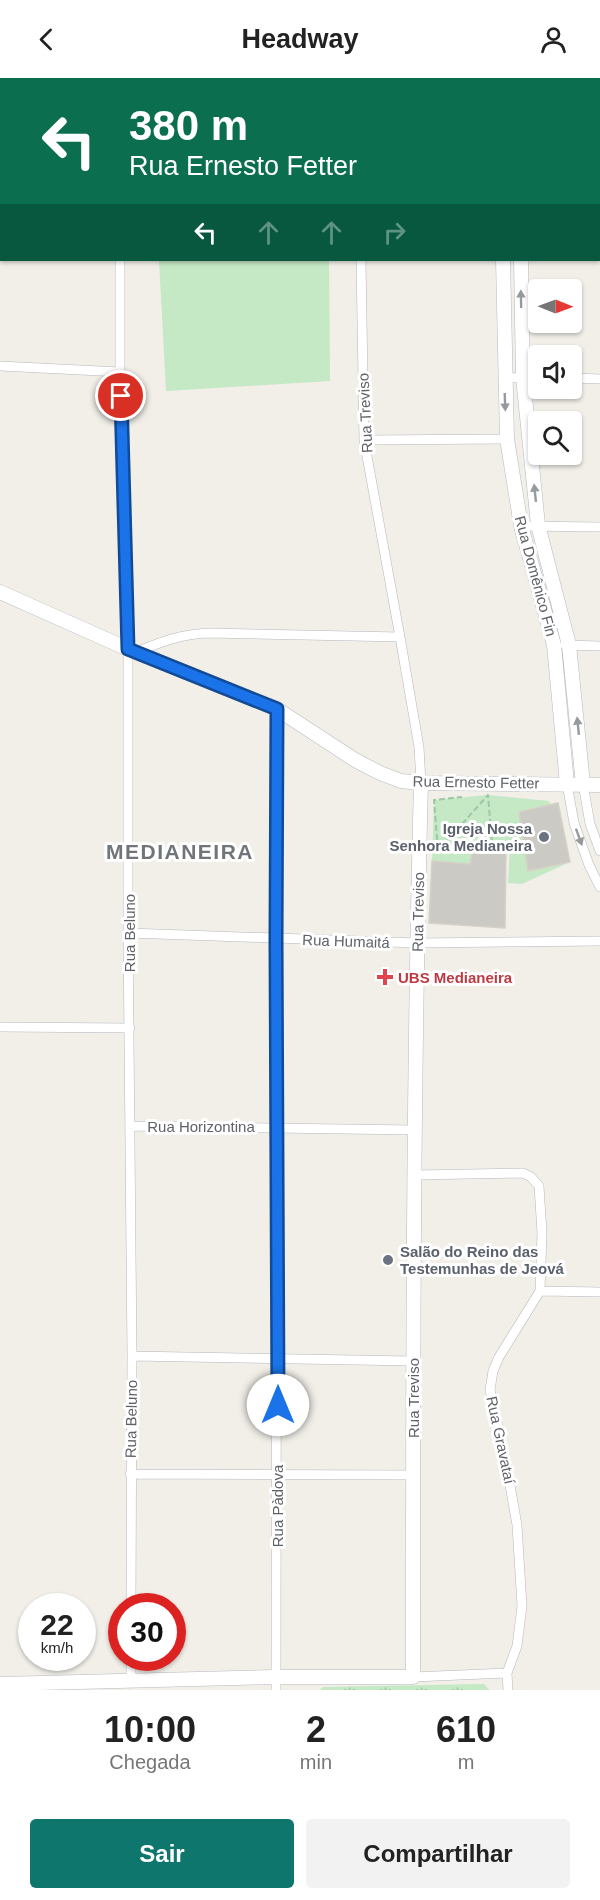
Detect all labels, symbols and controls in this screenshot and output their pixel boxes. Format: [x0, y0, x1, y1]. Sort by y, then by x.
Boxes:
icon: back [30, 23, 63, 56]
icon: person [537, 23, 570, 56]
text: Headway [241, 24, 359, 54]
icon: left [30, 102, 108, 180]
text: 380 m [129, 102, 248, 149]
text: Rua Ernesto Fetter [129, 151, 357, 181]
icon: left [189, 216, 222, 249]
icon: ahead [252, 216, 285, 249]
icon: ahead [315, 216, 348, 249]
icon: right [378, 216, 411, 249]
north arrow [528, 279, 582, 333]
map controls [528, 279, 582, 465]
one-way arrow [517, 290, 526, 309]
button: sound [528, 345, 582, 399]
pin [95, 370, 146, 421]
street label: Rua Treviso [354, 373, 376, 453]
icon: arrive [104, 379, 137, 412]
one-way arrow [501, 392, 510, 411]
button: search [528, 411, 582, 465]
one-way arrow [530, 484, 540, 503]
street label: Rua Domênico Fin [512, 514, 560, 638]
one-way arrow [573, 716, 583, 735]
street label: Rua Ernesto Fetter [412, 772, 540, 792]
place label: Igreja Nossa Senhora Medianeira [389, 820, 533, 854]
one-way arrow [575, 828, 584, 846]
marker: Igreja Nossa Senhora Medianeira [537, 830, 551, 844]
district label: MEDIANEIRA [106, 840, 254, 863]
street label: Rua Treviso [409, 872, 427, 952]
street label: Rua Beluno [121, 894, 138, 972]
street label: Rua Humaitá [302, 931, 391, 951]
marker: UBS Medianeira [376, 968, 394, 986]
place label: UBS Medianeira [398, 969, 513, 986]
street label: Rua Horizontina [147, 1118, 255, 1135]
place label: Salão do Reino das Testemunhas de Jeová [400, 1243, 565, 1277]
marker: Salão do Reino das Testemunhas de Jeová [381, 1253, 395, 1267]
street label: Rua Treviso [405, 1358, 422, 1438]
position arrow [246, 1373, 310, 1437]
street label: Rua Beluno [122, 1380, 140, 1458]
street label: Rua Gravataí [483, 1395, 519, 1486]
street label: Rua Pàdova [269, 1464, 286, 1547]
speed limit sign: 30 [108, 1593, 186, 1671]
text: 22 [40, 1608, 74, 1641]
text: km/h [41, 1639, 73, 1656]
text: 10:00 [104, 1709, 196, 1750]
text: 2 [306, 1709, 326, 1750]
text: 610 [436, 1709, 496, 1750]
text: Chegada [109, 1751, 191, 1773]
text: min [300, 1751, 332, 1773]
text: m [458, 1751, 474, 1773]
button: Sair [30, 1819, 294, 1888]
button: Compartilhar [306, 1819, 570, 1888]

